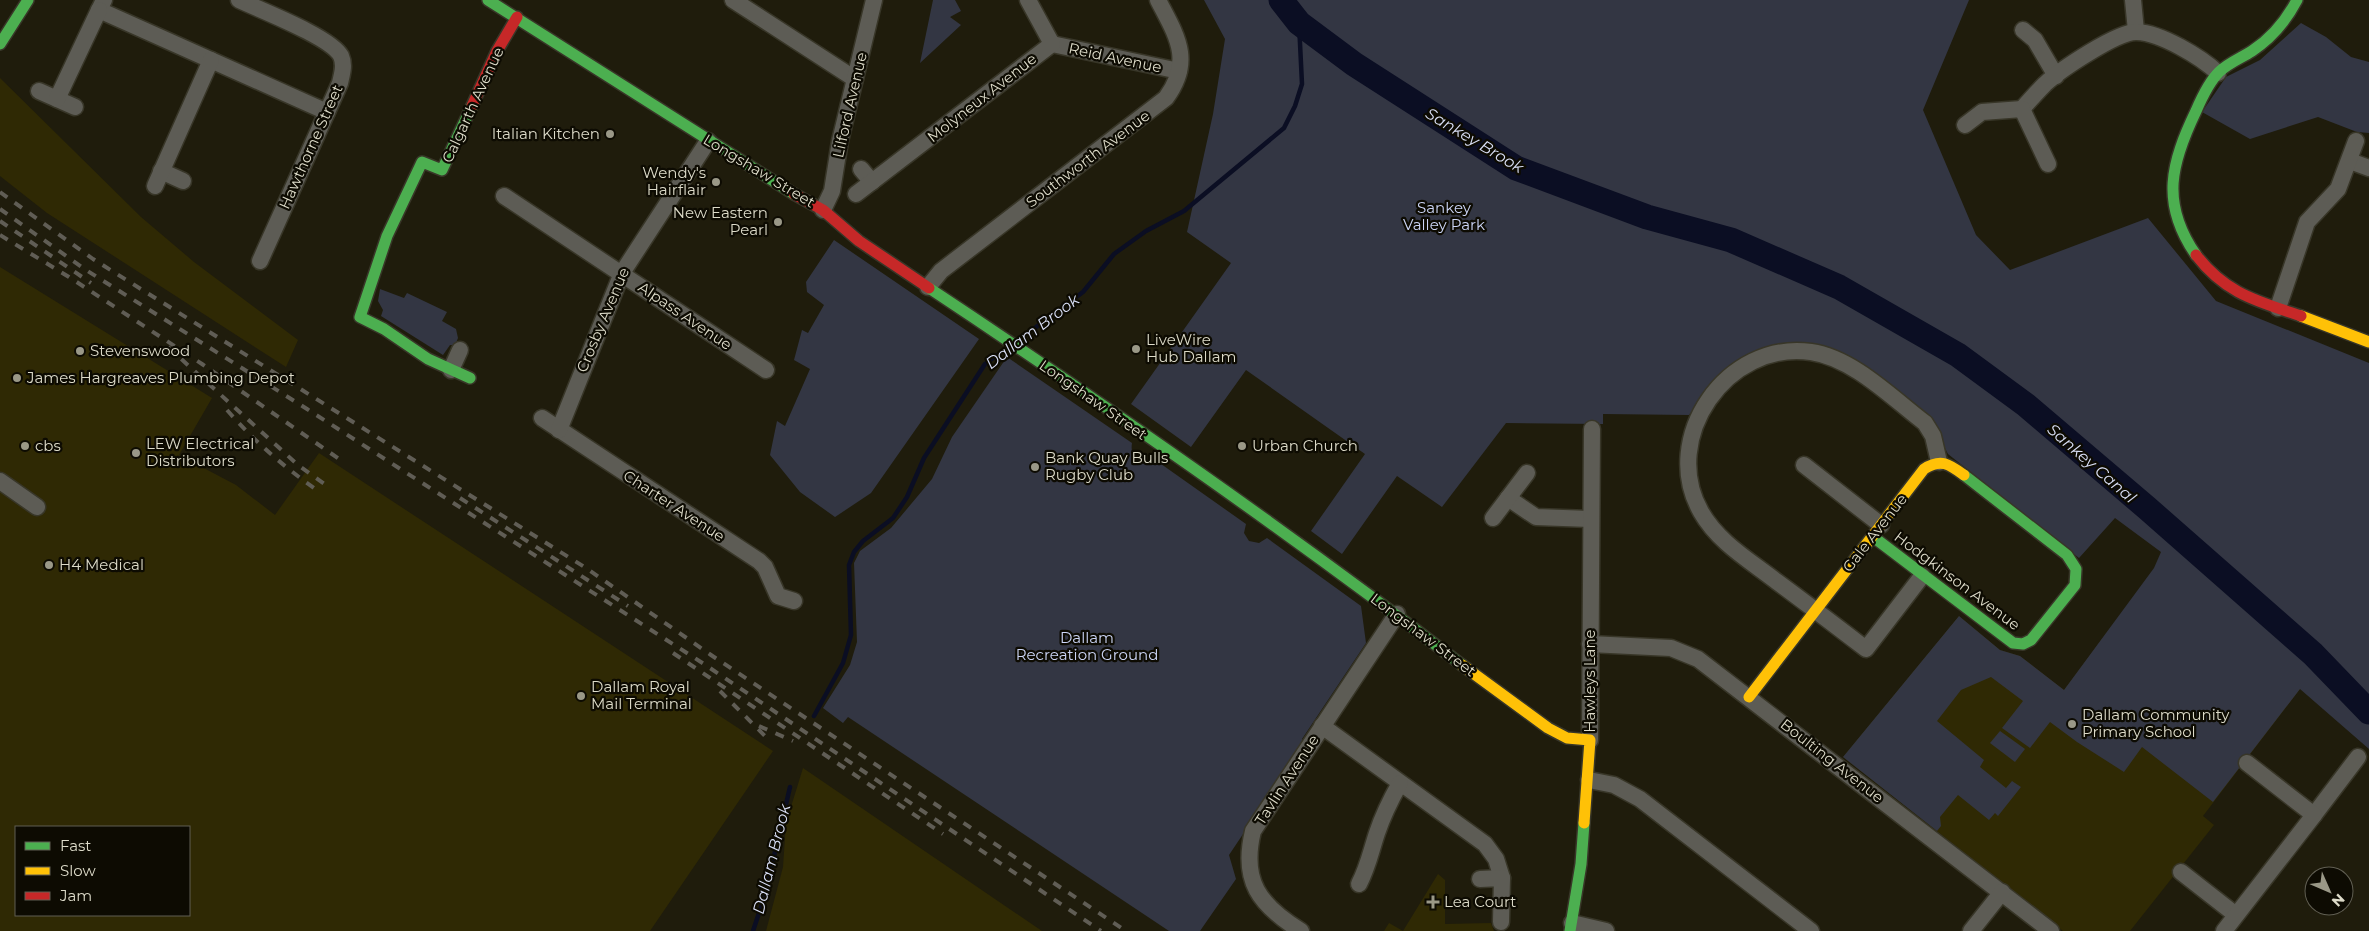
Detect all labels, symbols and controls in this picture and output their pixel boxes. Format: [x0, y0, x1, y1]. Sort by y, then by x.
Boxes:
street label: Reid Avenue [1067, 38, 1163, 77]
street label: Calgarth Avenue [437, 44, 508, 166]
street label: Molyneux Avenue [923, 49, 1040, 146]
street label: Lilford Avenue [828, 50, 871, 160]
street label: Hawthorne Street [275, 82, 347, 212]
water label: Sankey Brook [1422, 104, 1528, 178]
street label: Southworth Avenue [1022, 106, 1153, 211]
place label: Italian Kitchen [492, 124, 600, 143]
marker: Italian Kitchen [604, 128, 616, 140]
street label: Longshaw Street [700, 130, 819, 211]
place label: Wendy's Hairflair [642, 163, 706, 199]
marker: Wendy's Hairflair [710, 176, 722, 188]
park label: Sankey Valley Park [1403, 198, 1485, 234]
place label: New Eastern Pearl [673, 203, 768, 239]
marker: New Eastern Pearl [772, 216, 784, 228]
street label: Crosby Avenue [572, 265, 633, 375]
street label: Alpass Avenue [635, 277, 736, 354]
water label: Dallam Brook [982, 289, 1084, 373]
place label: LiveWire Hub Dallam [1146, 330, 1236, 366]
place label: Stevenswood [90, 341, 190, 360]
marker: LiveWire Hub Dallam [1130, 343, 1142, 355]
marker: Stevenswood [74, 345, 86, 357]
street label: Longshaw Street [1036, 355, 1151, 444]
place label: James Hargreaves Plumbing Depot [26, 368, 295, 387]
marker: James Hargreaves Plumbing Depot [11, 372, 23, 384]
water label: Sankey Canal [2044, 420, 2140, 507]
place label: LEW Electrical Distributors [146, 434, 254, 470]
place label: cbs [35, 436, 61, 455]
place label: Urban Church [1252, 436, 1358, 455]
marker: cbs [19, 440, 31, 452]
marker: Urban Church [1236, 440, 1248, 452]
marker: LEW Electrical Distributors [130, 447, 142, 459]
place label: Bank Quay Bulls Rugby Club [1045, 448, 1168, 484]
marker: Bank Quay Bulls Rugby Club [1029, 461, 1041, 473]
street label: Charter Avenue [620, 466, 729, 545]
street label: Gale Avenue [1838, 490, 1911, 576]
street label: Hodgkinson Avenue [1891, 527, 2024, 634]
place label: H4 Medical [59, 555, 144, 574]
marker: H4 Medical [43, 559, 55, 571]
street label: Longshaw Street [1367, 589, 1480, 680]
park label: Dallam Recreation Ground [1016, 628, 1158, 664]
street label: Hawleys Lane [1580, 629, 1599, 733]
place label: Dallam Royal Mail Terminal [591, 677, 692, 713]
marker: Dallam Royal Mail Terminal [575, 690, 587, 702]
place label: Dallam Community Primary School [2082, 705, 2230, 741]
street label: Boulting Avenue [1777, 714, 1888, 807]
marker: Dallam Community Primary School [2066, 718, 2078, 730]
street label: Tavlin Avenue [1250, 731, 1323, 828]
water label: Dallam Brook [749, 801, 795, 916]
legend [15, 826, 190, 916]
text: Fast [60, 836, 91, 855]
text: Slow [60, 861, 96, 880]
north arrow [2304, 866, 2354, 916]
text: Jam [59, 886, 92, 905]
text: N [2328, 890, 2349, 911]
place label: Lea Court [1444, 892, 1516, 911]
marker: Lea Court [1426, 895, 1440, 909]

